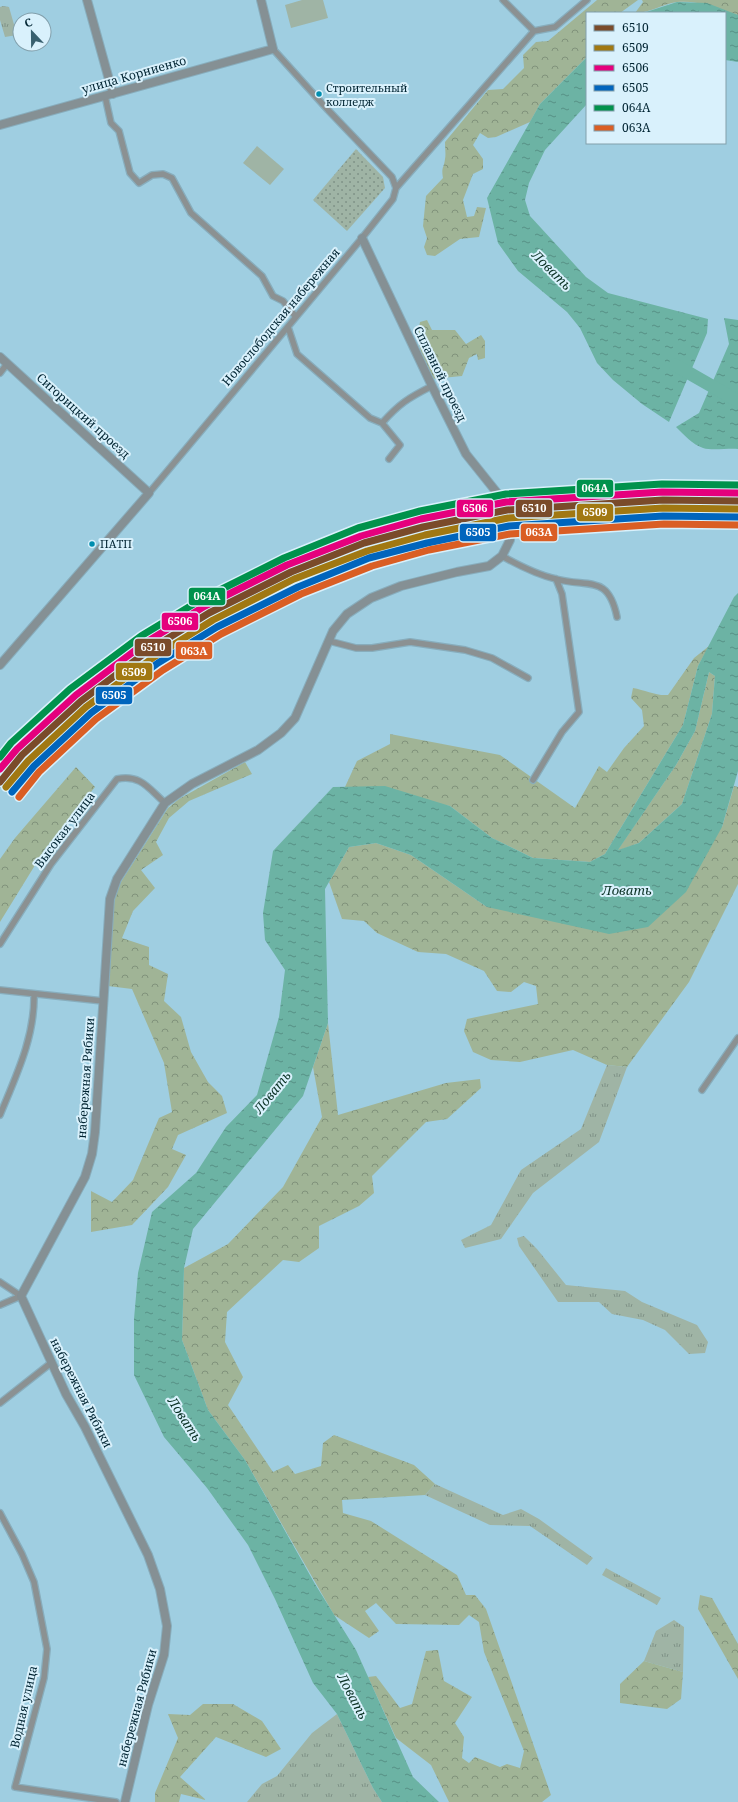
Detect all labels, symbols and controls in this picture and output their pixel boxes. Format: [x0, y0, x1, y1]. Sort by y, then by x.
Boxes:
north arrow [12, 12, 52, 52]
legend [586, 12, 726, 144]
text: С [22, 14, 34, 31]
text: 6510 [622, 19, 649, 36]
text: 6509 [622, 39, 649, 56]
street label: улица Корниенко [80, 51, 188, 98]
text: 6506 [622, 59, 649, 76]
text: 6505 [622, 79, 649, 96]
place label: Строительный колледж [326, 80, 408, 109]
marker: Строительный колледж [314, 89, 324, 99]
text: 064А [622, 99, 651, 116]
text: 063А [622, 119, 651, 136]
street label: Новослободская набережная [218, 244, 343, 389]
water label: Ловать [527, 245, 576, 294]
street label: Сплавной проезд [410, 323, 471, 424]
street label: Сигорицкий проезд [33, 369, 134, 462]
line badge: 064А [576, 479, 614, 498]
text: 064А [582, 480, 609, 495]
line badge: 6506 [456, 499, 494, 518]
line badge: 6510 [515, 499, 553, 518]
text: 6506 [463, 500, 487, 515]
text: 6510 [522, 500, 546, 515]
line badge: 6509 [576, 503, 614, 522]
text: 6509 [583, 504, 607, 519]
line badge: 6505 [459, 523, 497, 542]
line badge: 063А [520, 523, 558, 542]
text: 6505 [466, 524, 490, 539]
text: 063А [526, 524, 553, 539]
place label: ПАТП [100, 536, 132, 551]
marker: ПАТП [87, 539, 97, 549]
line badge: 064А [188, 587, 226, 606]
text: 064А [194, 588, 221, 603]
line badge: 6506 [161, 612, 199, 631]
text: 6506 [168, 613, 192, 628]
line badge: 6510 [134, 638, 172, 657]
text: 6510 [141, 639, 165, 654]
line badge: 063А [175, 641, 213, 660]
text: 063А [181, 643, 208, 658]
line badge: 6509 [115, 662, 153, 681]
text: 6509 [122, 664, 146, 679]
line badge: 6505 [95, 686, 133, 705]
text: 6505 [102, 687, 126, 702]
street label: Высокая улица [30, 788, 99, 871]
water label: Ловать [601, 881, 652, 899]
street label: набережная Рябики [73, 1017, 98, 1139]
water label: Ловать [249, 1067, 295, 1118]
street label: набережная Рябики [46, 1335, 117, 1451]
water label: Ловать [163, 1392, 206, 1445]
street label: набережная Рябики [113, 1647, 160, 1769]
street label: Водная улица [6, 1664, 41, 1750]
water label: Ловать [333, 1669, 373, 1722]

